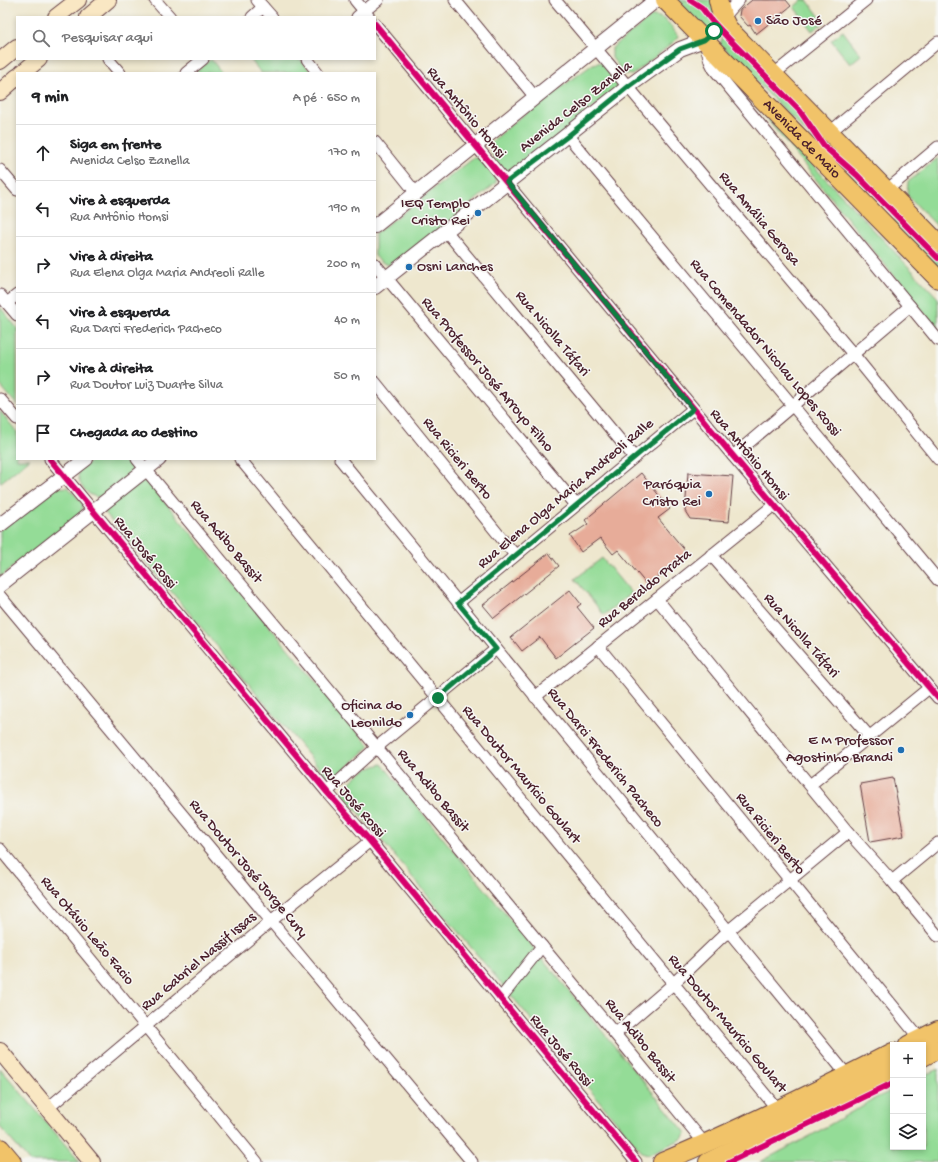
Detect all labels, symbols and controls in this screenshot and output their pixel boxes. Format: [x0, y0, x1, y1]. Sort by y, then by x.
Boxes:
place label: São José [766, 12, 822, 30]
search box [16, 16, 376, 60]
marker: São José [753, 16, 763, 26]
route start [705, 22, 723, 40]
icon: search [30, 27, 52, 49]
text: Pesquisar aqui [62, 29, 153, 47]
street label: Avenida Celso Zanella [516, 57, 636, 157]
street label: Rua Antônio Homsi [422, 63, 510, 163]
text: 9 min [32, 88, 68, 108]
text: A pé · 650 m [293, 91, 360, 106]
street label: Avenida de Maio [758, 96, 844, 183]
text: Siga em frente [70, 136, 161, 154]
icon: ahead [32, 142, 54, 164]
text: 170 m [328, 145, 360, 160]
text: Avenida Celso Zanella [70, 154, 190, 169]
street label: Rua Amália Gerosa [714, 168, 804, 270]
text: Vire à esquerda [70, 192, 170, 210]
place label: IEQ Templo Cristo Rei [401, 195, 470, 230]
icon: left [32, 198, 54, 220]
text: 190 m [329, 201, 360, 216]
marker: IEQ Templo Cristo Rei [473, 208, 483, 218]
text: Rua Antônio Homsi [70, 210, 169, 225]
text: Vire à direita [70, 248, 153, 266]
icon: right [32, 254, 54, 276]
street label: Rua Comendador Nicolau Lopes Rossi [685, 256, 845, 440]
text: 200 m [327, 257, 360, 272]
place label: Osni Lanches [417, 258, 493, 276]
marker: Osni Lanches [404, 262, 414, 272]
text: Rua Elena Olga Maria Andreoli Ralle [70, 266, 264, 281]
street label: Rua Nicolla Táfari [511, 287, 593, 381]
street label: Rua Professor José Arroyo Filho [417, 294, 557, 456]
text: Vire à esquerda [70, 304, 170, 322]
icon: left [32, 310, 54, 332]
text: 40 m [334, 313, 360, 328]
text: Rua Darci Frederich Pacheco [70, 322, 222, 337]
text: Vire à direita [70, 360, 153, 378]
icon: right [32, 366, 54, 388]
text: 50 m [333, 369, 360, 384]
text: Rua Doutor Luiz Duarte Silva [70, 378, 223, 393]
street label: Rua Antônio Homsi [705, 405, 793, 505]
street label: Rua Ricieri Berto [418, 414, 496, 504]
street label: Rua Elena Olga Maria Andreoli Ralle [474, 415, 658, 573]
icon: arrive [32, 422, 54, 444]
text: Chegada ao destino [70, 424, 197, 442]
place label: Paróquia Cristo Rei [642, 476, 702, 511]
marker: Paróquia Cristo Rei [704, 489, 714, 499]
street label: Rua Adibo Bassit [186, 497, 267, 589]
street label: Rua José Rossi [109, 513, 181, 593]
street label: Rua Beraldo Prata [594, 545, 696, 632]
street label: Rua Nicolla Táfari [759, 590, 843, 682]
street label: Rua Darci Frederich Pacheco [543, 684, 667, 832]
route end [429, 689, 447, 707]
place label: Oficina do Leonildo [341, 697, 402, 732]
street label: Rua Doutor Maurício Goulart [458, 702, 586, 849]
marker: Oficina do Leonildo [405, 710, 415, 720]
place label: E M Professor Agostinho Brandi [786, 732, 895, 767]
marker: E M Professor Agostinho Brandi [896, 745, 906, 755]
street label: Rua Adibo Bassit [393, 746, 474, 838]
street label: Rua José Rossi [317, 762, 389, 842]
street label: Rua Ricieri Berto [731, 789, 809, 879]
street label: Rua Doutor José Jorge Cury [185, 796, 312, 942]
street label: Rua Otávio Leão Facio [36, 873, 138, 989]
street label: Rua Gabriel Nassif Issas [138, 908, 261, 1015]
street label: Rua Doutor Maurício Goulart [664, 951, 792, 1098]
street label: Rua Adibo Bassit [600, 995, 681, 1088]
street label: Rua José Rossi [525, 1011, 597, 1091]
map controls [890, 1042, 926, 1150]
button: + [890, 1042, 926, 1078]
button: − [890, 1078, 926, 1114]
button: layers [890, 1114, 926, 1150]

